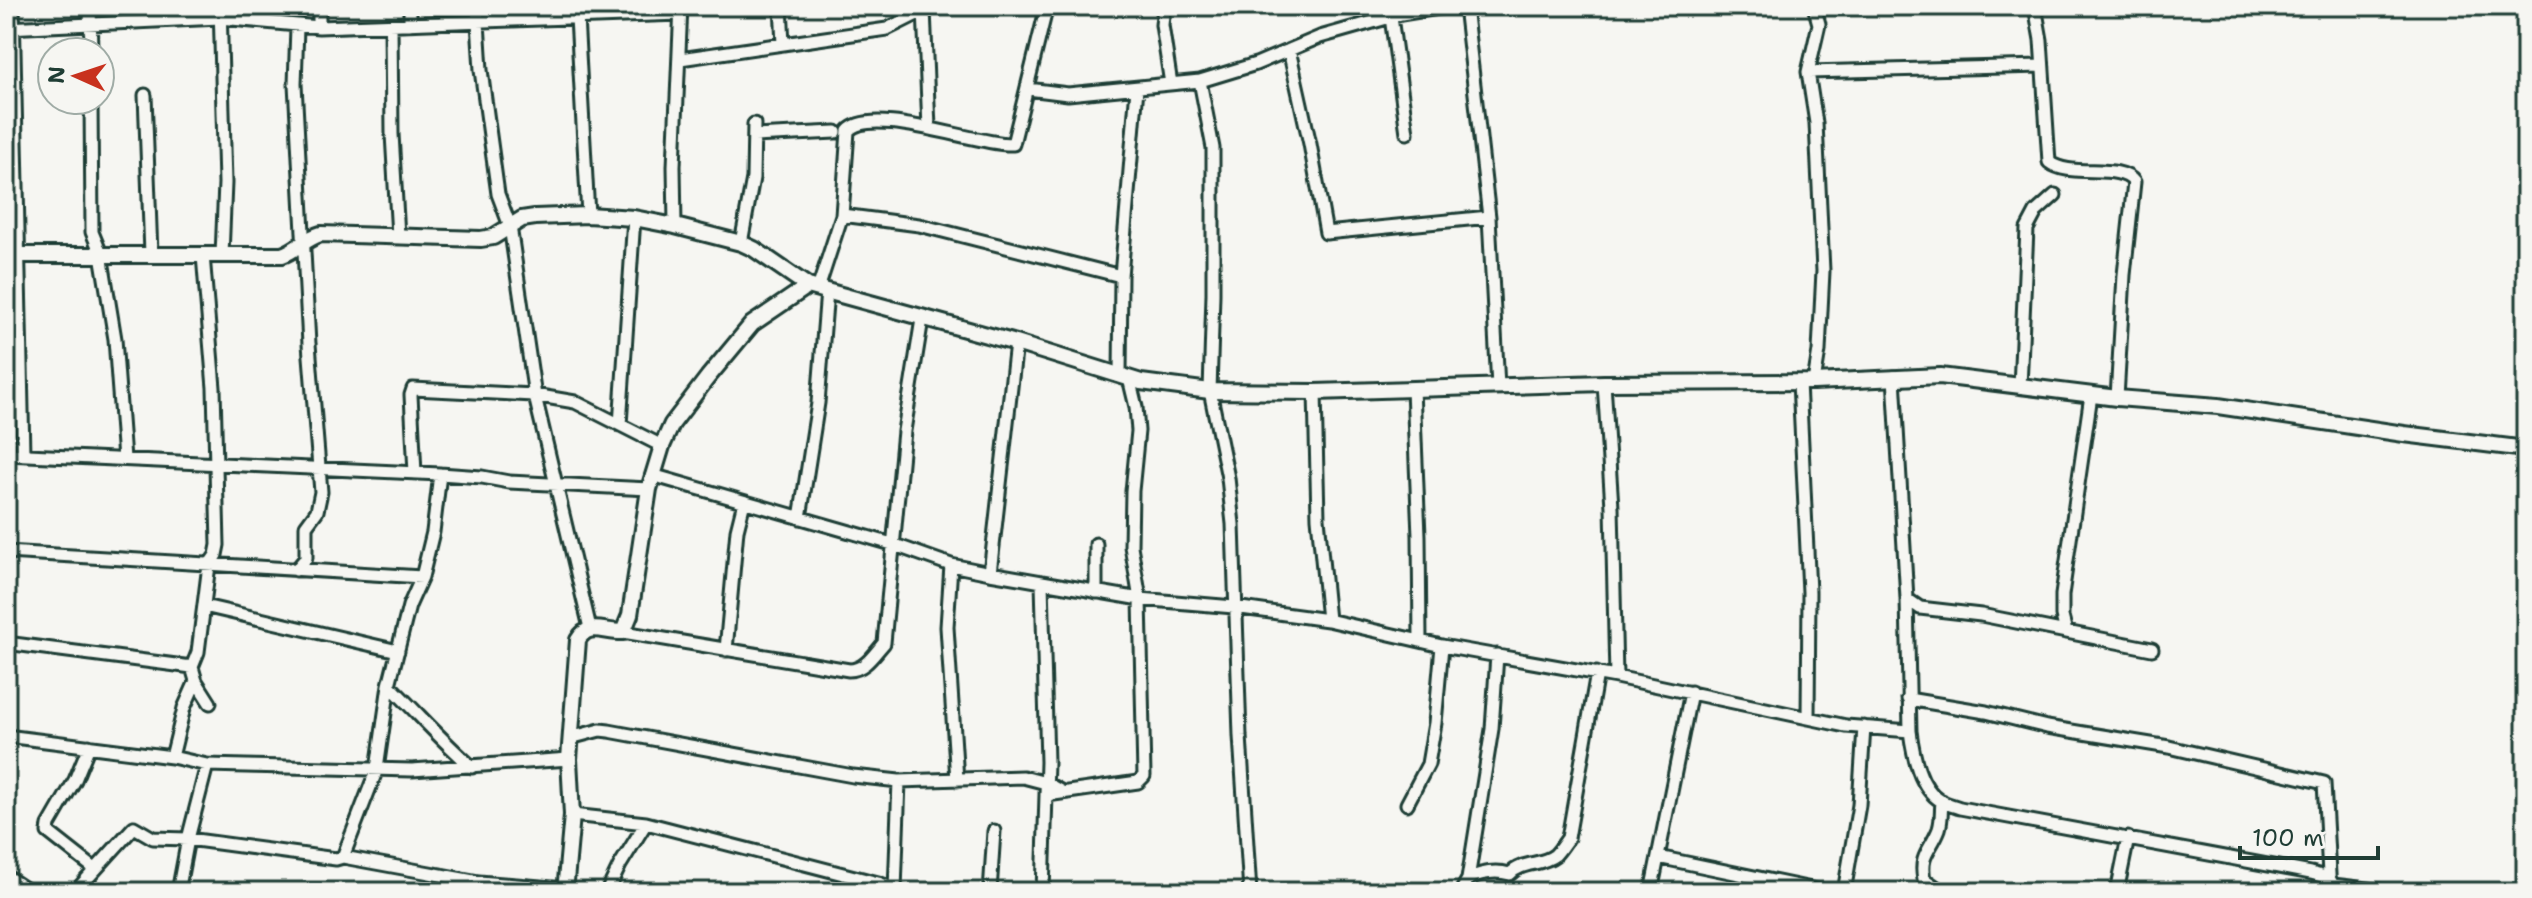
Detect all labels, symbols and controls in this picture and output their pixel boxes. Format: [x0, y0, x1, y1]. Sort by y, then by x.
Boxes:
north arrow [36, 36, 116, 116]
text: N [42, 66, 71, 84]
scale bar [2240, 810, 2378, 860]
text: 100 m [2252, 822, 2324, 854]

